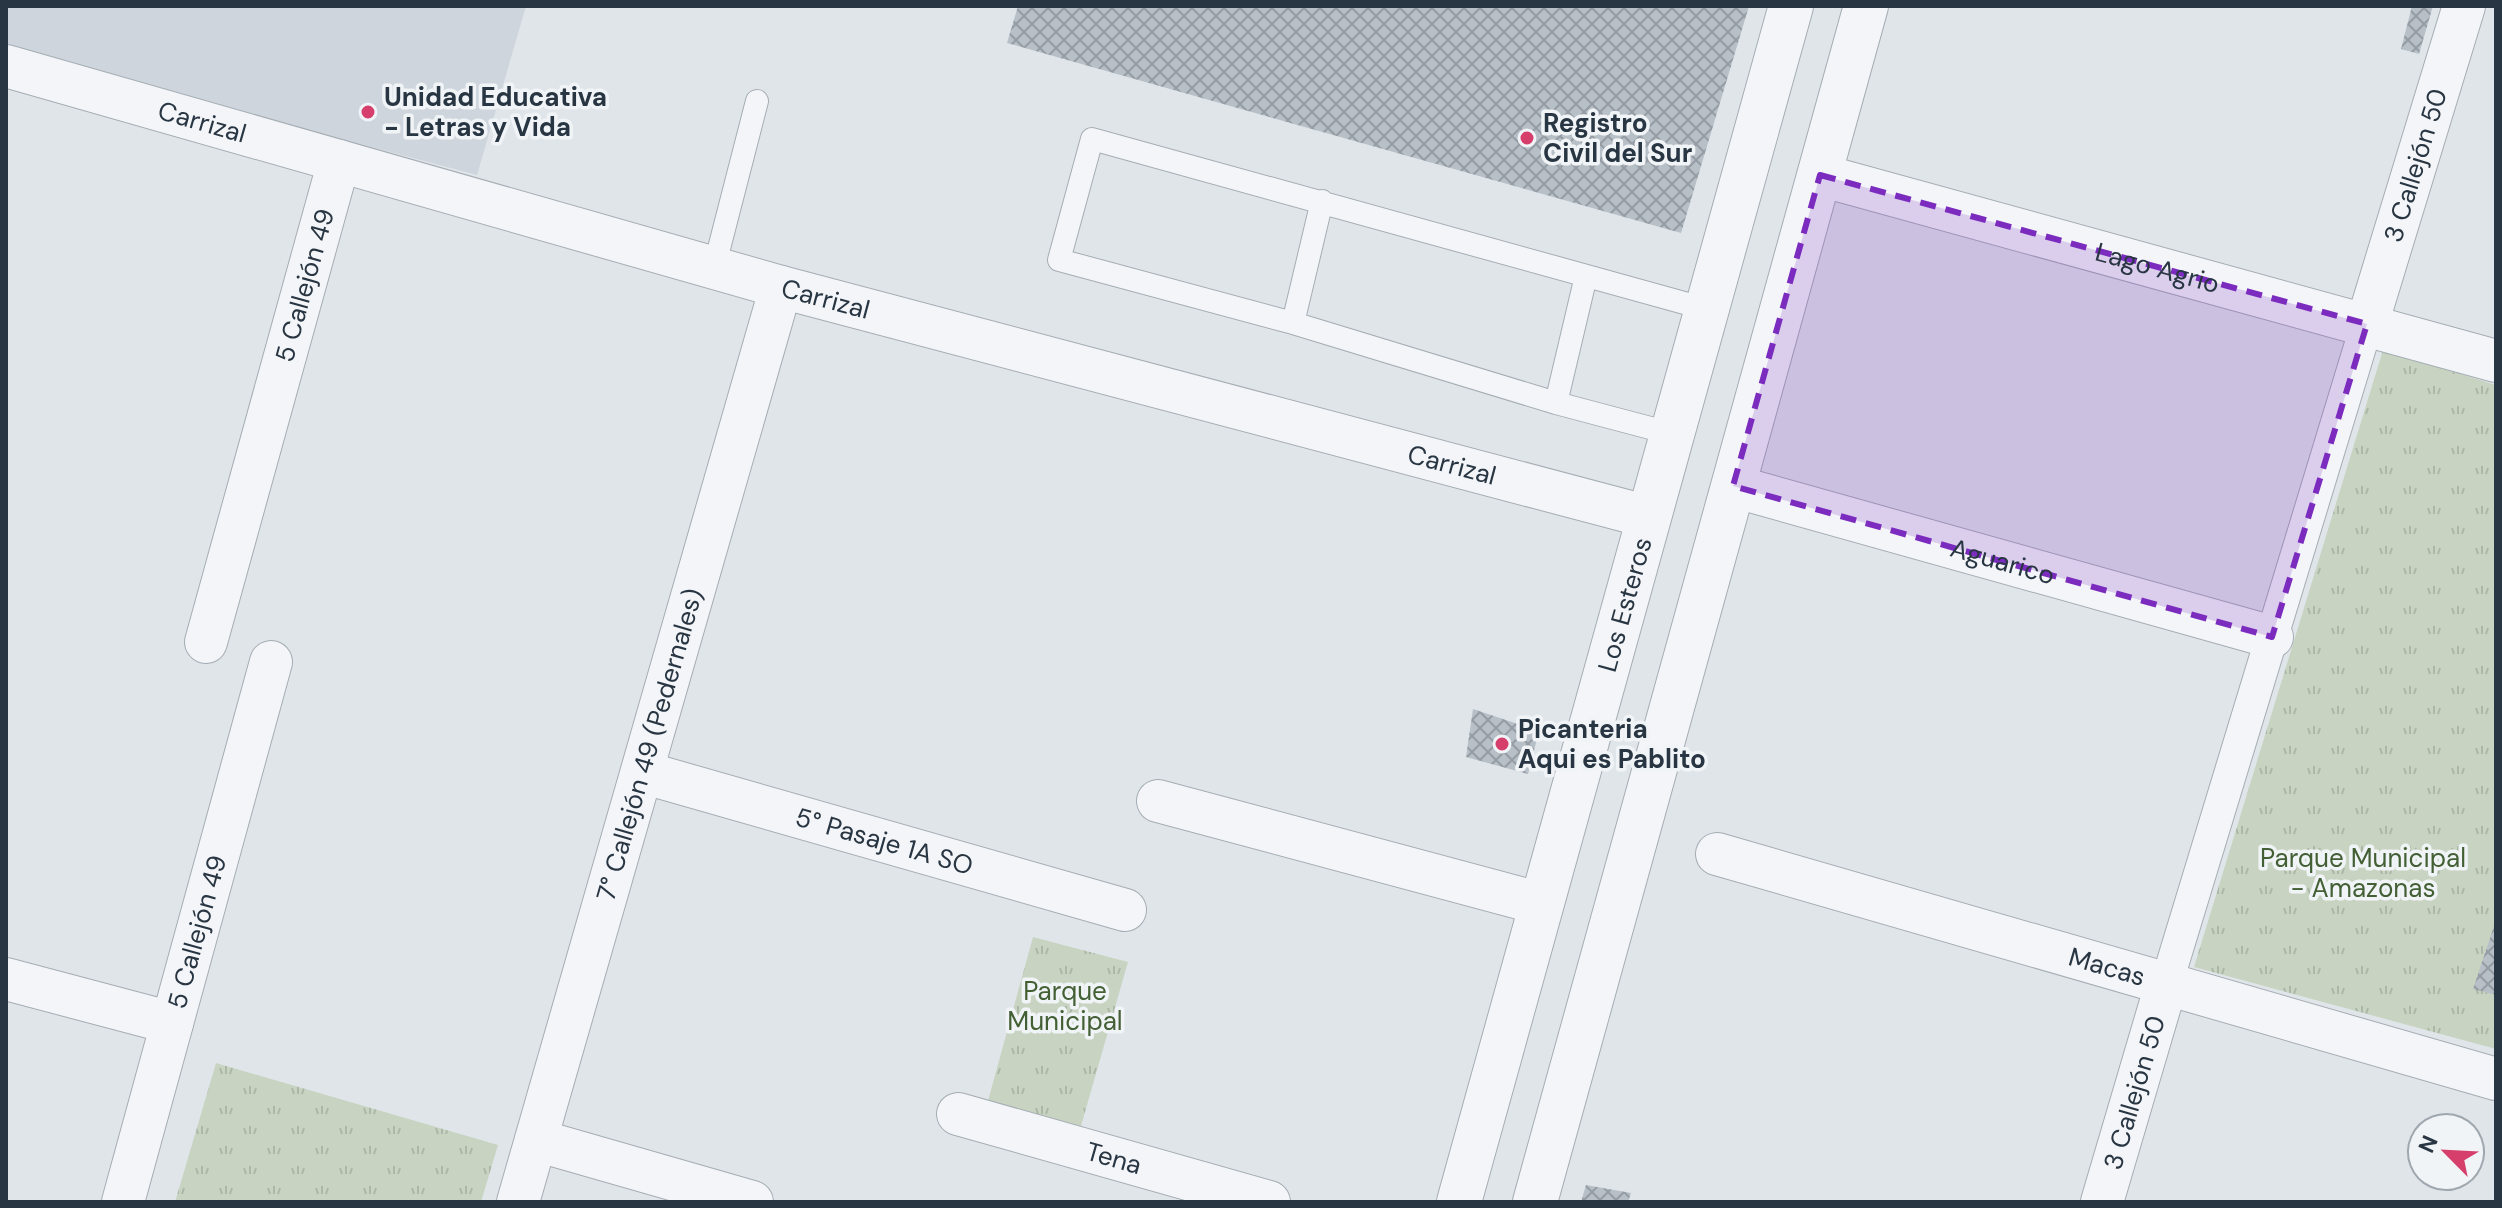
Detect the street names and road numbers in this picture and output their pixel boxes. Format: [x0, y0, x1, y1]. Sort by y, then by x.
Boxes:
street label: 3 Callejón 50 [2376, 84, 2455, 246]
street label: Carrizal [154, 93, 250, 151]
street label: 5 Callejón 49 [267, 205, 342, 366]
street label: Lago Agrio [2092, 235, 2223, 301]
street label: Carrizal [778, 271, 874, 327]
street label: Carrizal [1404, 437, 1500, 493]
street label: Aguarico [1947, 531, 2059, 592]
street label: Los Esteros [1590, 534, 1660, 676]
street label: 7° Callejón 49 (Pedernales) [588, 584, 711, 905]
street label: 5° Pasaje 1A SO [792, 800, 977, 883]
street label: 5 Callejón 49 [160, 851, 234, 1013]
street label: Macas [2065, 939, 2149, 994]
street label: 3 Callejón 50 [2095, 1012, 2173, 1174]
street label: Tena [1082, 1134, 1146, 1182]

